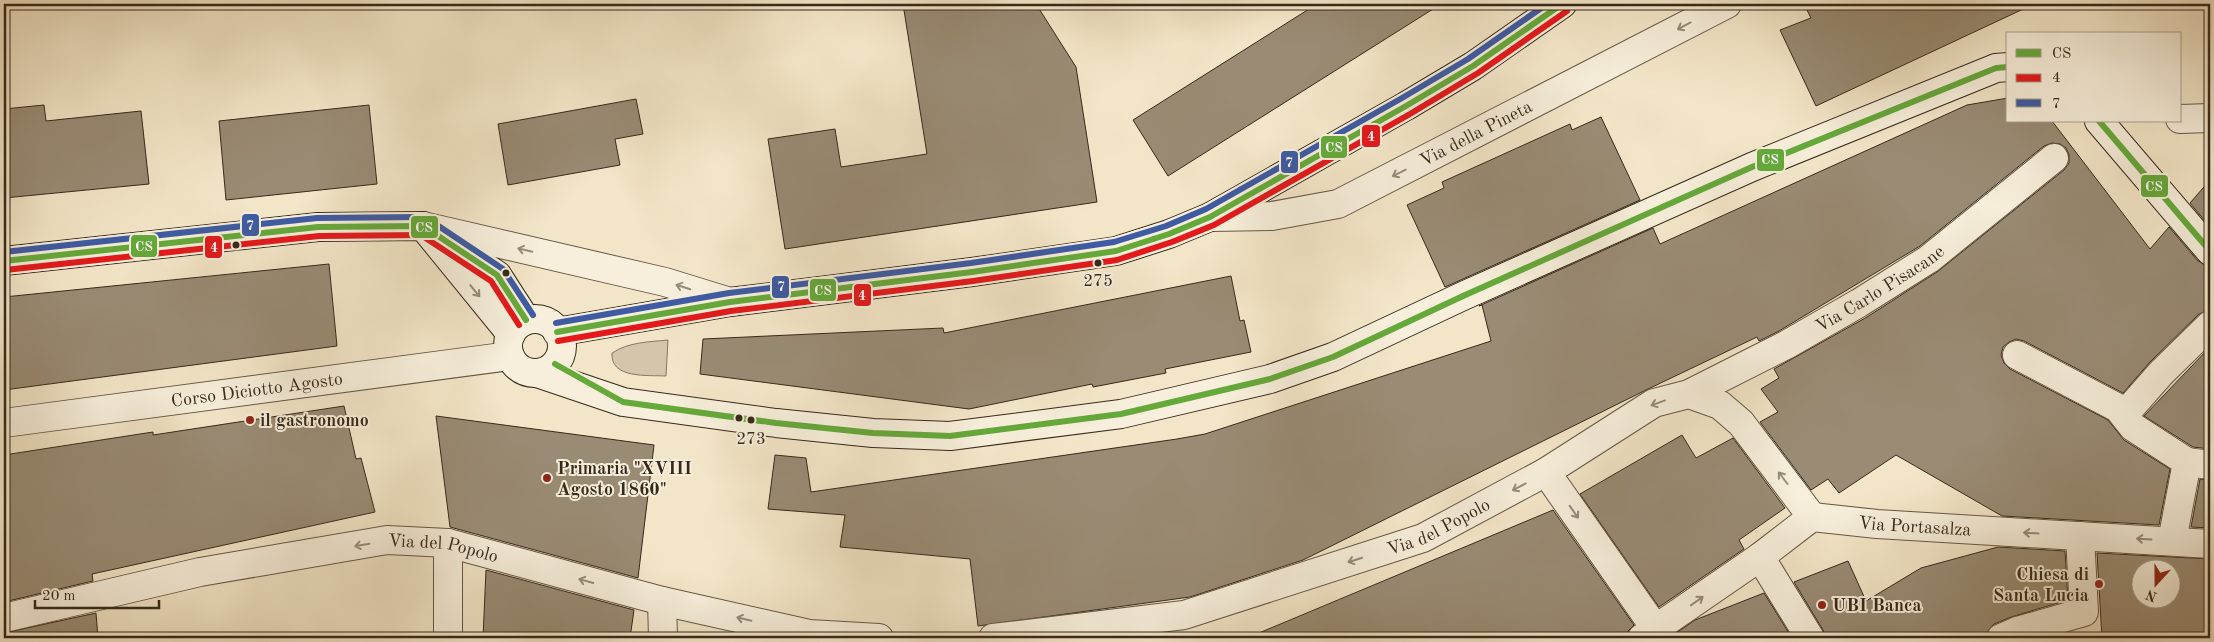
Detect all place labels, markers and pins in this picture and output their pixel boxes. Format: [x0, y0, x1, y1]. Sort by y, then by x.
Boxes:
unlabelled marker [231, 240, 241, 250]
marker: 275 [1093, 258, 1103, 268]
unlabelled marker [501, 268, 511, 278]
place label: 275 [1083, 273, 1113, 290]
place label: il gastronomo [260, 412, 369, 430]
unlabelled marker [734, 413, 744, 423]
marker: il gastronomo [244, 414, 256, 426]
marker: 273 [746, 415, 756, 425]
place label: 273 [736, 431, 766, 448]
place label: Primaria "XVIII Agosto 1860" [557, 460, 692, 499]
marker: Primaria "XVIII Agosto 1860" [541, 472, 553, 484]
place label: Chiesa di Santa Lucia [1993, 566, 2089, 605]
marker: Chiesa di Santa Lucia [2093, 578, 2105, 590]
place label: UBI Banca [1832, 597, 1922, 615]
marker: UBI Banca [1816, 599, 1828, 611]

